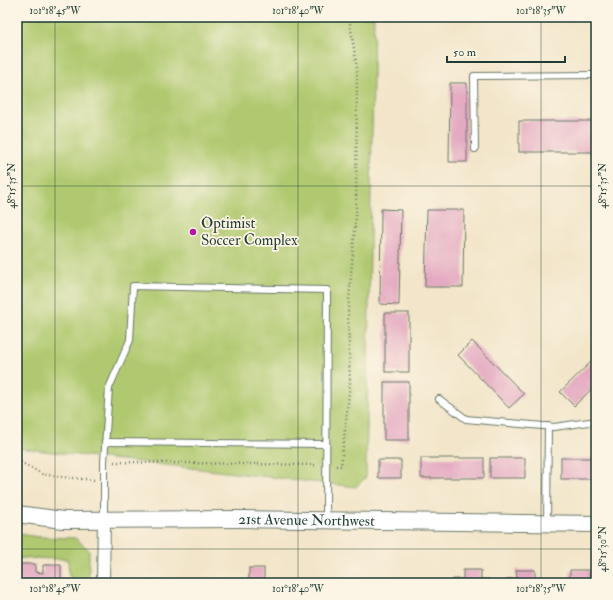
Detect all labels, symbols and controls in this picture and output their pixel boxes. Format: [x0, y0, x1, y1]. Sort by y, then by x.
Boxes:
text: 101°18'45"W [30, 5, 81, 17]
text: 101°18'40"W [272, 5, 325, 17]
text: 101°18'35"W [516, 5, 566, 17]
scale bar [447, 38, 565, 64]
text: 50 m [453, 45, 477, 60]
text: 48°15'35"N [6, 163, 18, 209]
text: 48°15'35"N [597, 163, 609, 209]
place label: Optimist Soccer Complex [201, 214, 298, 251]
marker: Optimist Soccer Complex [188, 227, 198, 237]
street label: 21st Avenue Northwest [238, 509, 375, 530]
text: 48°15'30"N [597, 526, 609, 572]
text: 101°18'45"W [30, 583, 81, 595]
text: 101°18'40"W [272, 583, 325, 595]
text: 101°18'35"W [516, 583, 566, 595]

